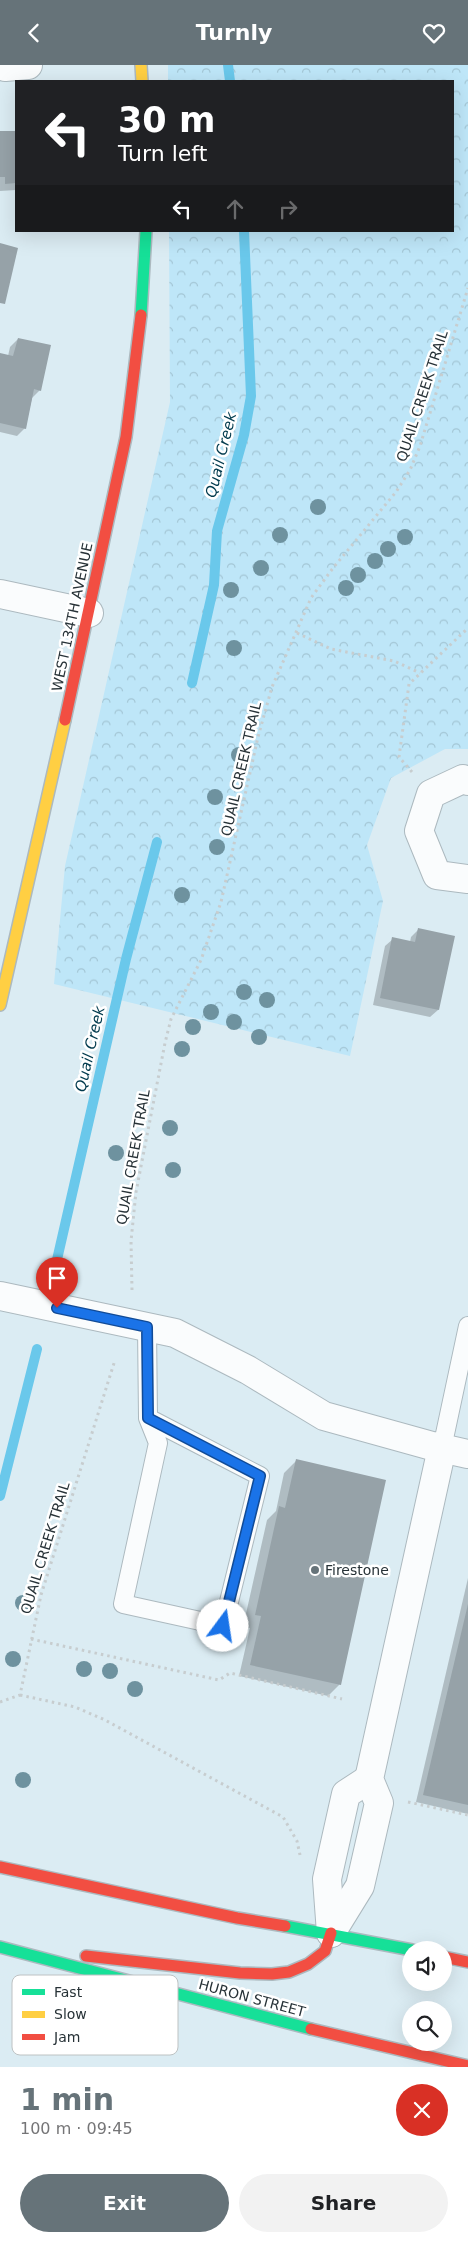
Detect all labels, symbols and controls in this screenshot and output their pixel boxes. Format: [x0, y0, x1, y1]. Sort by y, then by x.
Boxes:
icon: back [20, 19, 48, 47]
icon: heart [420, 19, 448, 47]
text: Turnly [196, 20, 272, 45]
icon: left [35, 100, 100, 165]
text: 30 m [118, 100, 215, 140]
text: Turn left [118, 141, 207, 166]
icon: left [168, 195, 196, 223]
icon: ahead [221, 195, 249, 223]
icon: right [274, 195, 302, 223]
street label: QUAIL CREEK TRAIL [393, 328, 451, 464]
water label: Quail Creek [202, 409, 241, 500]
street label: WEST 134TH AVENUE [48, 541, 96, 693]
street label: QUAIL CREEK TRAIL [218, 700, 264, 838]
water label: Quail Creek [71, 1003, 109, 1094]
street label: QUAIL CREEK TRAIL [113, 1088, 153, 1226]
pin [36, 1257, 78, 1308]
icon: arrive [43, 1264, 71, 1292]
street label: QUAIL CREEK TRAIL [17, 1480, 73, 1616]
place label: Firestone [325, 1562, 389, 1578]
marker: Firestone [309, 1564, 321, 1576]
position arrow [196, 1599, 248, 1651]
map controls [402, 1941, 452, 2051]
button: sound [402, 1941, 452, 1991]
legend [12, 1975, 178, 2055]
street label: HURON STREET [197, 1976, 308, 2020]
text: Fast [54, 1984, 83, 2000]
button: search [402, 2001, 452, 2051]
text: Slow [54, 2006, 87, 2022]
text: Jam [53, 2029, 80, 2045]
text: 1 min [20, 2082, 114, 2117]
button: close [396, 2084, 448, 2136]
text: 100 m · 09:45 [20, 2119, 133, 2138]
button: Exit [20, 2174, 229, 2232]
button: Share [239, 2174, 448, 2232]

